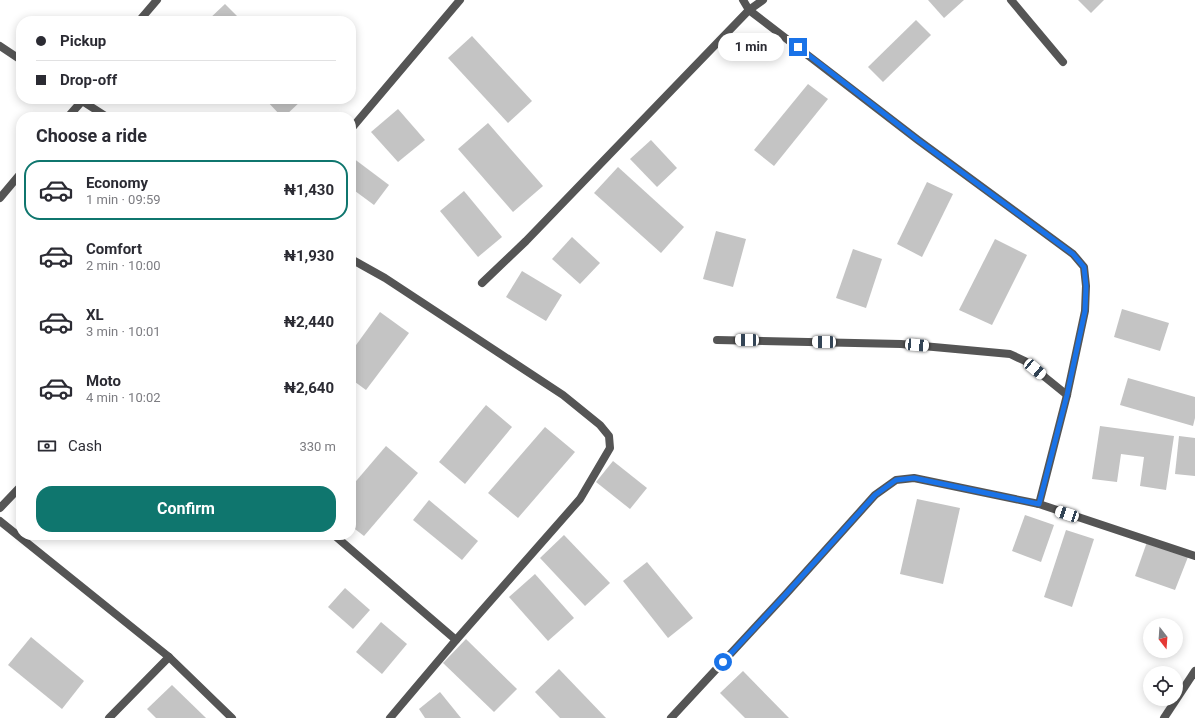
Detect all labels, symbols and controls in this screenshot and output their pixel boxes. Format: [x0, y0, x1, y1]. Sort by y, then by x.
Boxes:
text: Pickup [60, 32, 106, 50]
callout: 1 min [718, 33, 784, 61]
route end [789, 38, 807, 56]
text: 1 min [735, 39, 767, 54]
text: Drop-off [60, 71, 117, 89]
text: Choose a ride [36, 125, 147, 146]
icon: car [38, 172, 74, 208]
text: Economy [86, 174, 148, 192]
text: ₦1,430 [284, 181, 334, 199]
text: 1 min · 09:59 [86, 192, 161, 207]
icon: car [38, 238, 74, 274]
text: Comfort [86, 240, 142, 258]
text: ₦1,930 [284, 247, 334, 265]
text: 2 min · 10:00 [86, 258, 161, 273]
icon: car [38, 304, 74, 340]
text: XL [86, 306, 104, 324]
text: ₦2,440 [284, 313, 334, 331]
text: 3 min · 10:01 [86, 324, 161, 339]
car [735, 334, 759, 346]
car [812, 336, 836, 348]
car [905, 338, 929, 352]
car [1022, 357, 1048, 381]
icon: car [38, 370, 74, 406]
text: Moto [86, 372, 121, 390]
text: ₦2,640 [284, 379, 334, 397]
text: 4 min · 10:02 [86, 390, 161, 405]
icon: cash [36, 435, 58, 457]
text: Cash [68, 437, 102, 455]
text: 330 m [299, 439, 336, 454]
button: Confirm [36, 486, 336, 532]
car [1054, 505, 1080, 523]
north arrow [1143, 618, 1183, 658]
map controls [1143, 618, 1183, 706]
route start [714, 653, 732, 671]
button: locate [1143, 666, 1183, 706]

